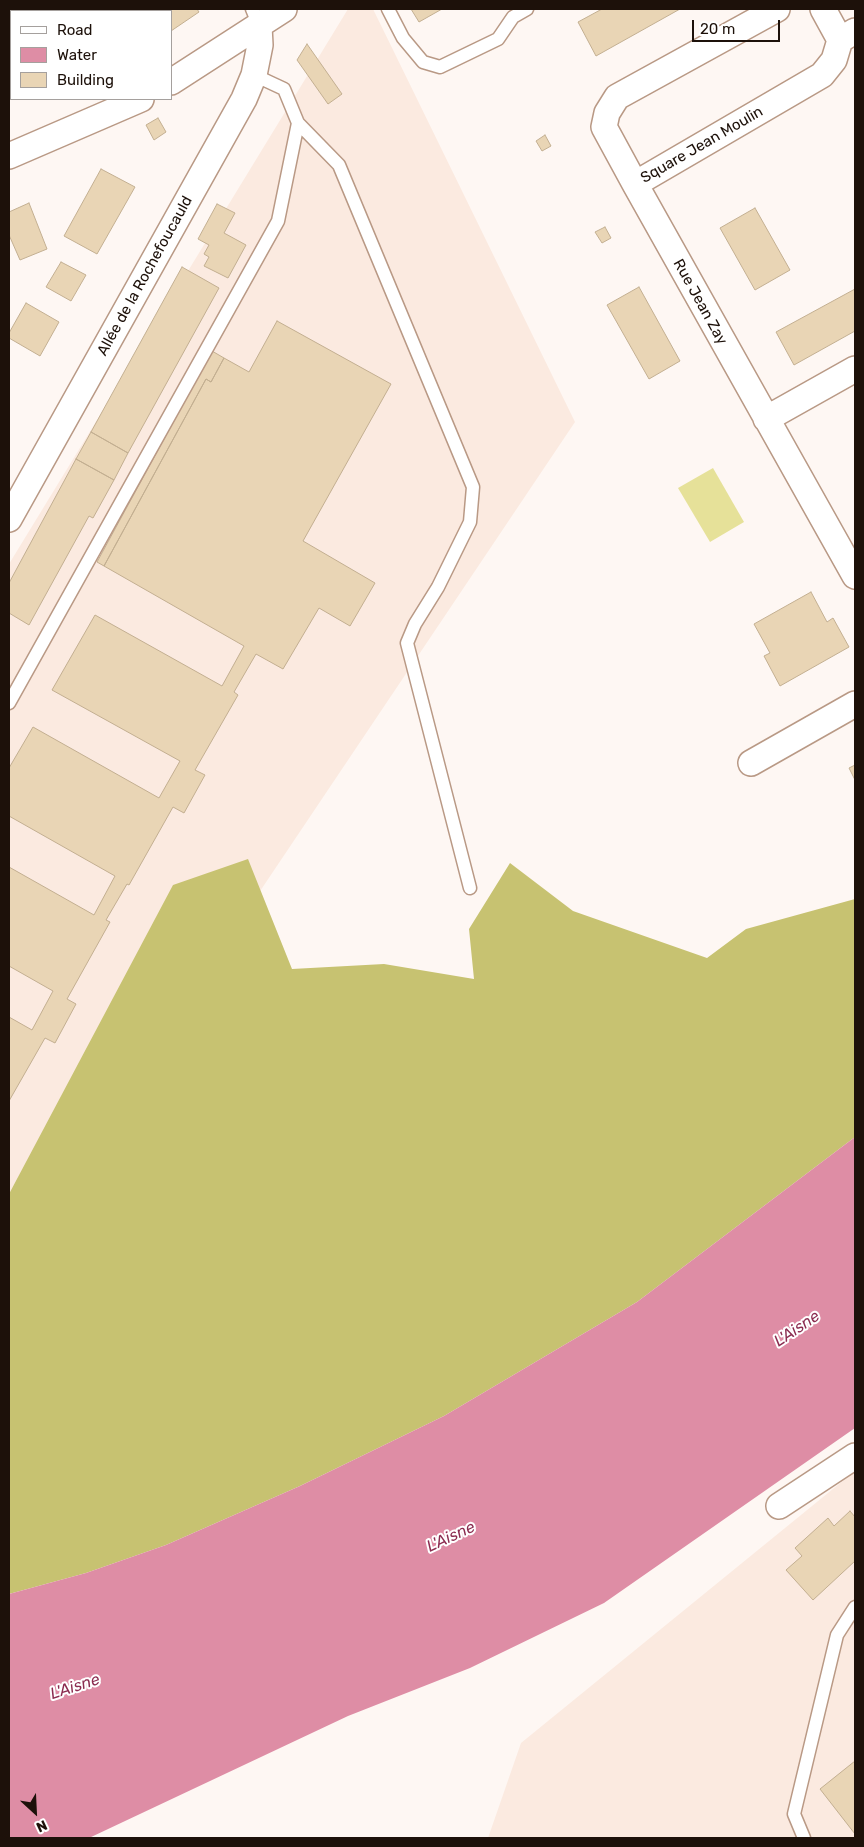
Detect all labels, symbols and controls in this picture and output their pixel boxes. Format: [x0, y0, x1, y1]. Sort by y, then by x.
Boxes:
legend [10, 10, 172, 100]
scale bar [694, 10, 782, 42]
text: 20 m [700, 20, 735, 38]
text: Road [57, 21, 93, 39]
text: Water [57, 46, 97, 64]
text: Building [57, 71, 114, 89]
street label: Square Jean Moulin [638, 103, 766, 187]
street label: Allée de la Rochefoucauld [94, 193, 196, 359]
street label: Rue Jean Zay [669, 256, 731, 348]
water label: L'Aisne [770, 1307, 824, 1351]
water label: L'Aisne [424, 1518, 478, 1556]
water label: L'Aisne [48, 1670, 102, 1704]
north arrow [10, 1787, 60, 1837]
text: N [33, 1816, 50, 1836]

